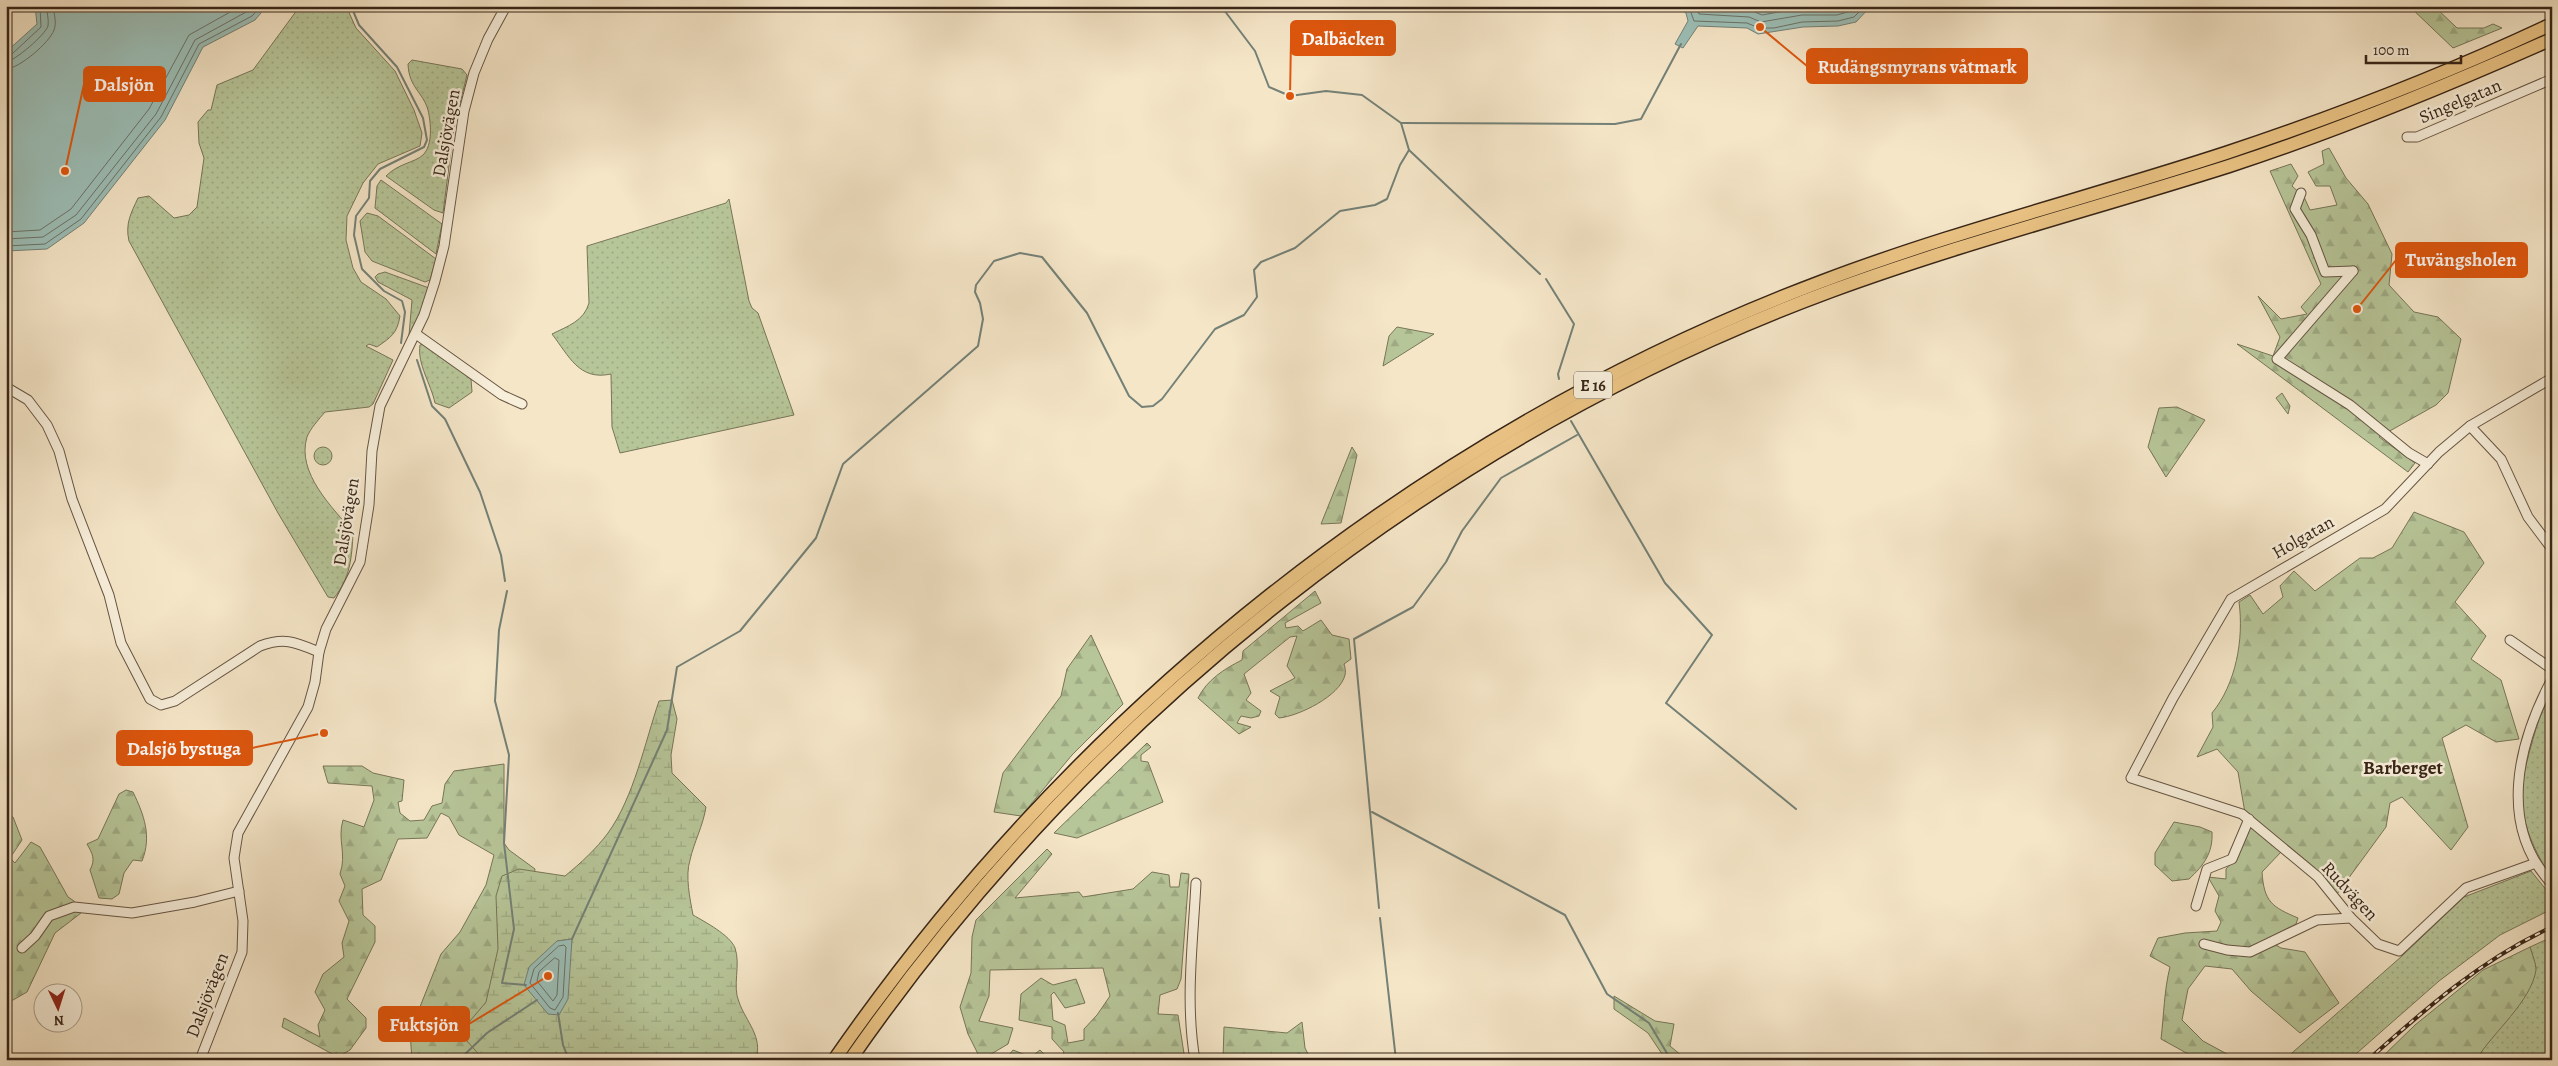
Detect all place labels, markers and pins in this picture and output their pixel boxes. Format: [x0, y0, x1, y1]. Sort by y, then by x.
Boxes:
callout: Dalbäcken [1291, 21, 1395, 55]
callout: Rudängsmyrans våtmark [1807, 49, 2027, 83]
callout: Dalsjön [84, 67, 165, 101]
callout: Tuvängsholen [2396, 243, 2527, 277]
callout: Dalsjö bystuga [117, 731, 252, 765]
callout: Fuktsjön [379, 1007, 469, 1041]

